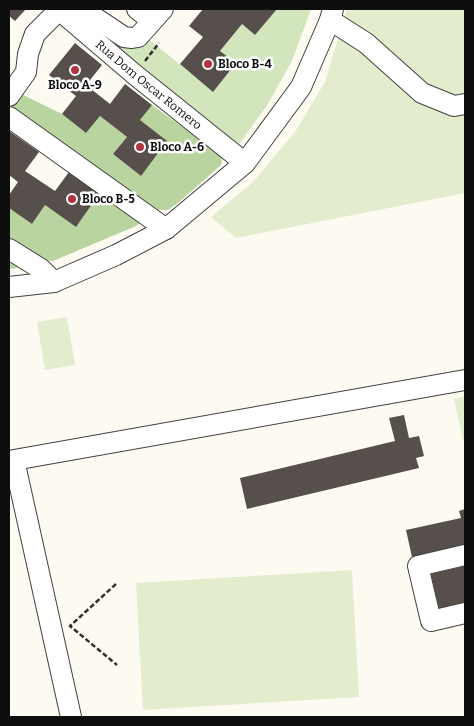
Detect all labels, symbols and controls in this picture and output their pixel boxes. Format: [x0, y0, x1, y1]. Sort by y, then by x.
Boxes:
street label: Rua Dom Oscar Romero [93, 37, 205, 133]
place label: Bloco B-4 [218, 57, 273, 71]
marker: Bloco B-4 [202, 58, 214, 70]
marker: Bloco A-9 [69, 64, 81, 76]
place label: Bloco A-9 [48, 78, 102, 92]
place label: Bloco A-6 [150, 140, 204, 154]
marker: Bloco A-6 [134, 141, 146, 153]
place label: Bloco B-5 [82, 192, 135, 206]
marker: Bloco B-5 [66, 193, 78, 205]

